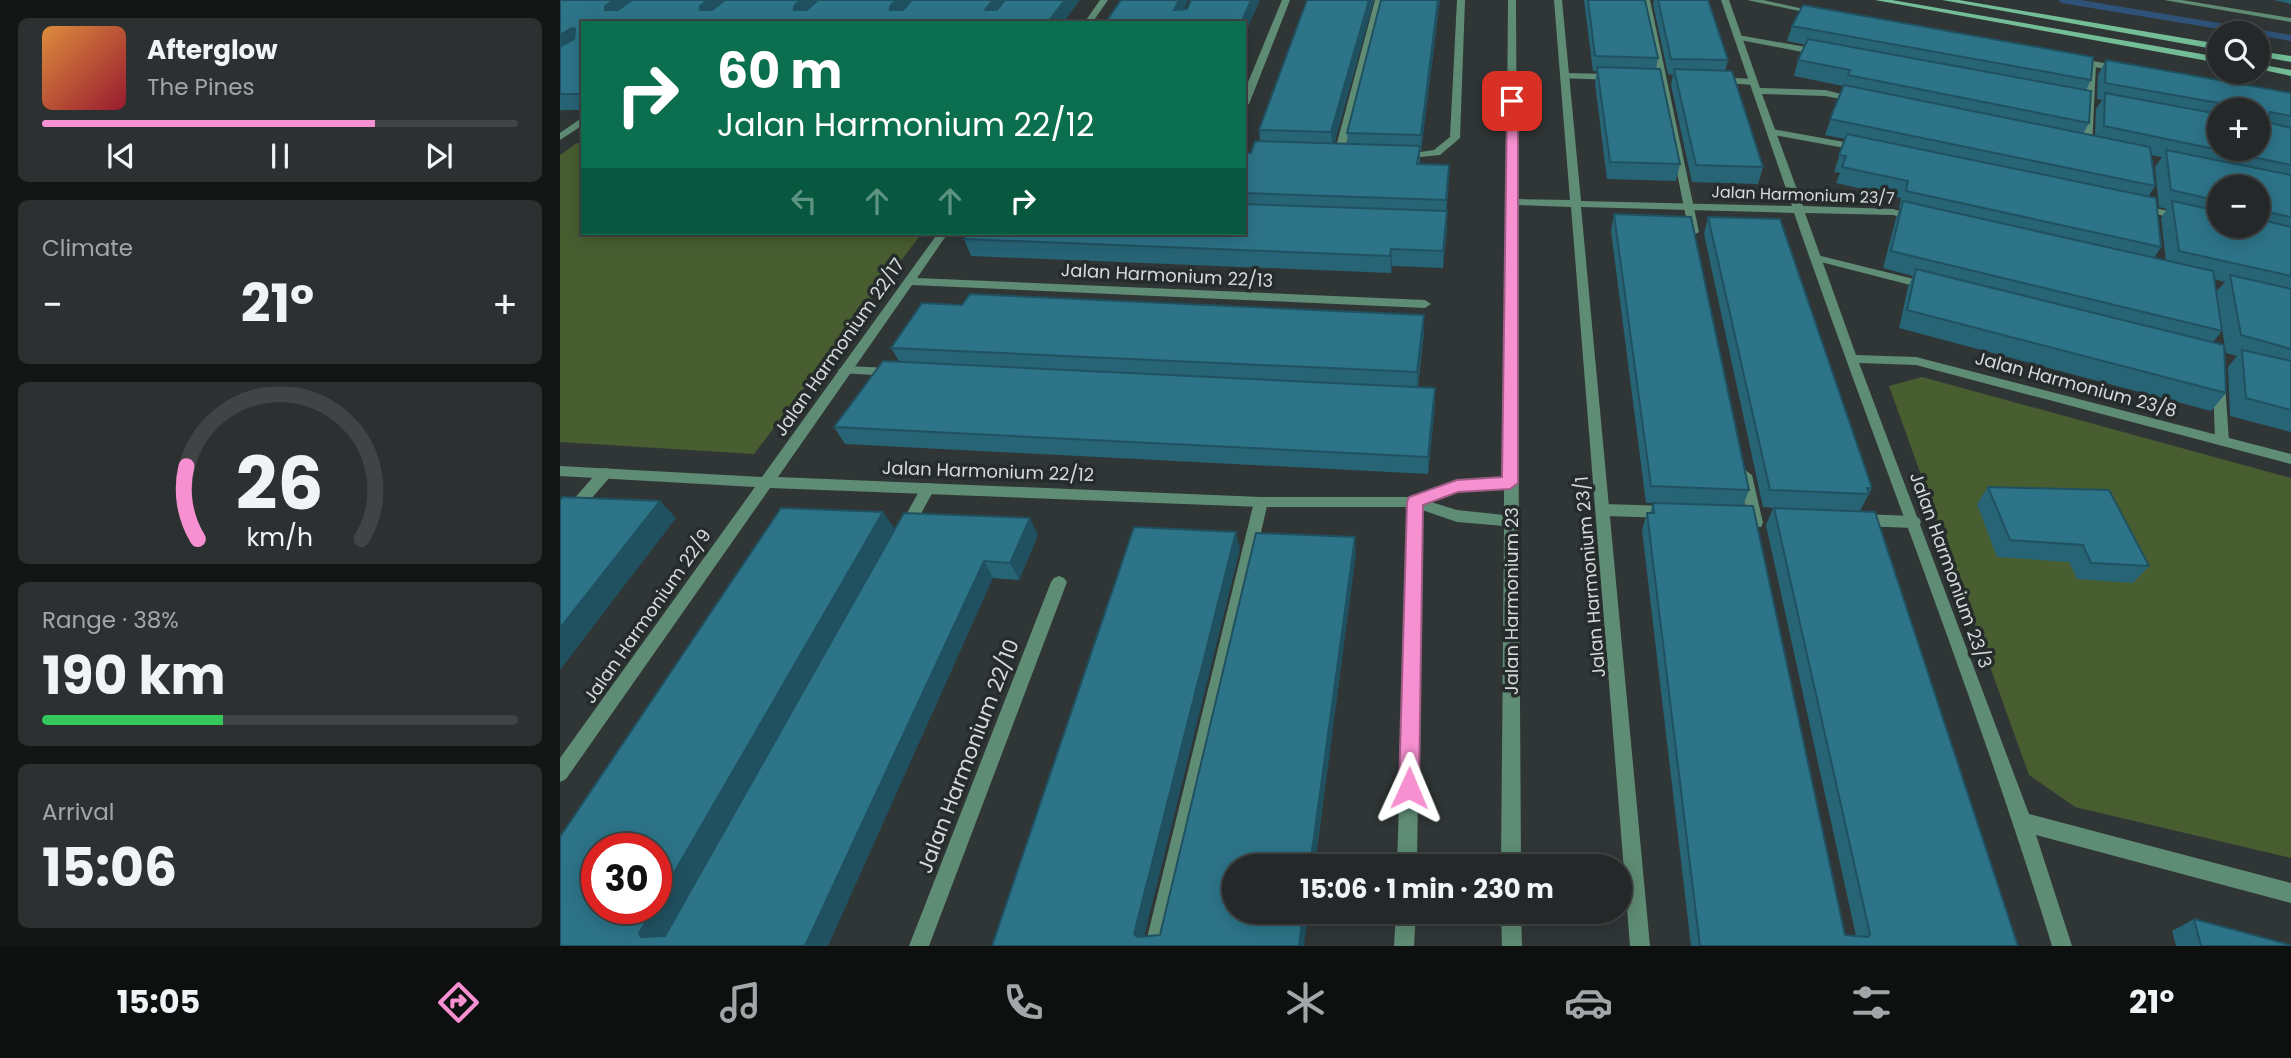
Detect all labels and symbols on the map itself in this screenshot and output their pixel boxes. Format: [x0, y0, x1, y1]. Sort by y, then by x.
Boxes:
pin [1482, 71, 1542, 131]
street label: Jalan Harmonium 23/7 [1711, 180, 1895, 210]
street label: Jalan Harmonium 22/17 [768, 253, 910, 441]
street label: Jalan Harmonium 22/13 [1060, 257, 1274, 293]
street label: Jalan Harmonium 23/8 [1972, 345, 2180, 423]
street label: Jalan Harmonium 22/12 [882, 455, 1094, 487]
street label: Jalan Harmonium 23/3 [1904, 468, 1998, 672]
street label: Jalan Harmonium 23/1 [1569, 475, 1611, 679]
street label: Jalan Harmonium 23 [1499, 507, 1524, 695]
street label: Jalan Harmonium 22/9 [577, 524, 717, 708]
street label: Jalan Harmonium 22/10 [910, 635, 1026, 877]
position arrow [1372, 751, 1446, 825]
speed limit sign: 30 [581, 833, 672, 924]

